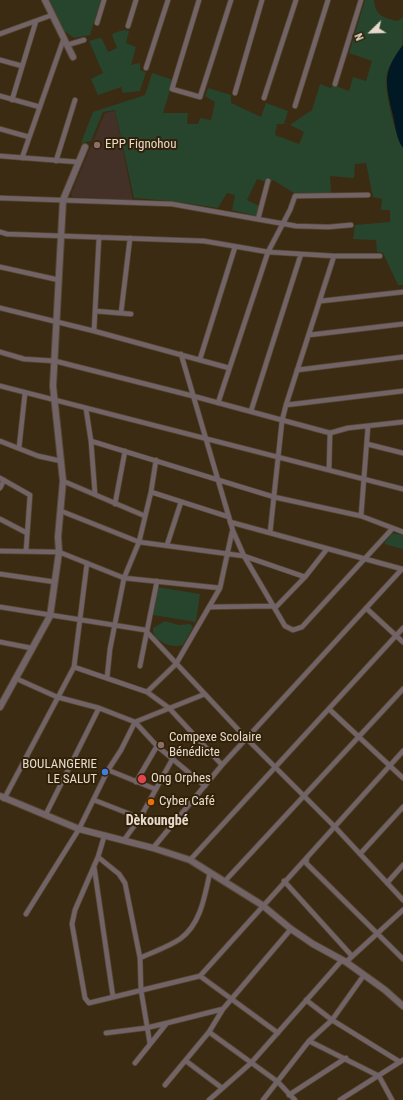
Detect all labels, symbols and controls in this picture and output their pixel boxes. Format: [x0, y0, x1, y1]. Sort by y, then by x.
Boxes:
north arrow [351, 12, 391, 52]
text: N [352, 31, 367, 43]
place label: EPP Fignohou [105, 137, 176, 153]
marker: EPP Fignohou [92, 140, 102, 150]
place label: Compexe Scolaire Bénédicte [169, 730, 261, 761]
marker: Compexe Scolaire Bénédicte [156, 740, 166, 750]
place label: BOULANGERIE LE SALUT [22, 757, 97, 788]
marker: BOULANGERIE LE SALUT [100, 767, 110, 777]
place label: Ong Orphes [151, 771, 211, 787]
marker: Ong Orphes [136, 773, 148, 785]
place label: Cyber Café [159, 794, 215, 810]
marker: Cyber Café [146, 797, 156, 807]
district label: Dèkoungbé [126, 813, 188, 829]

